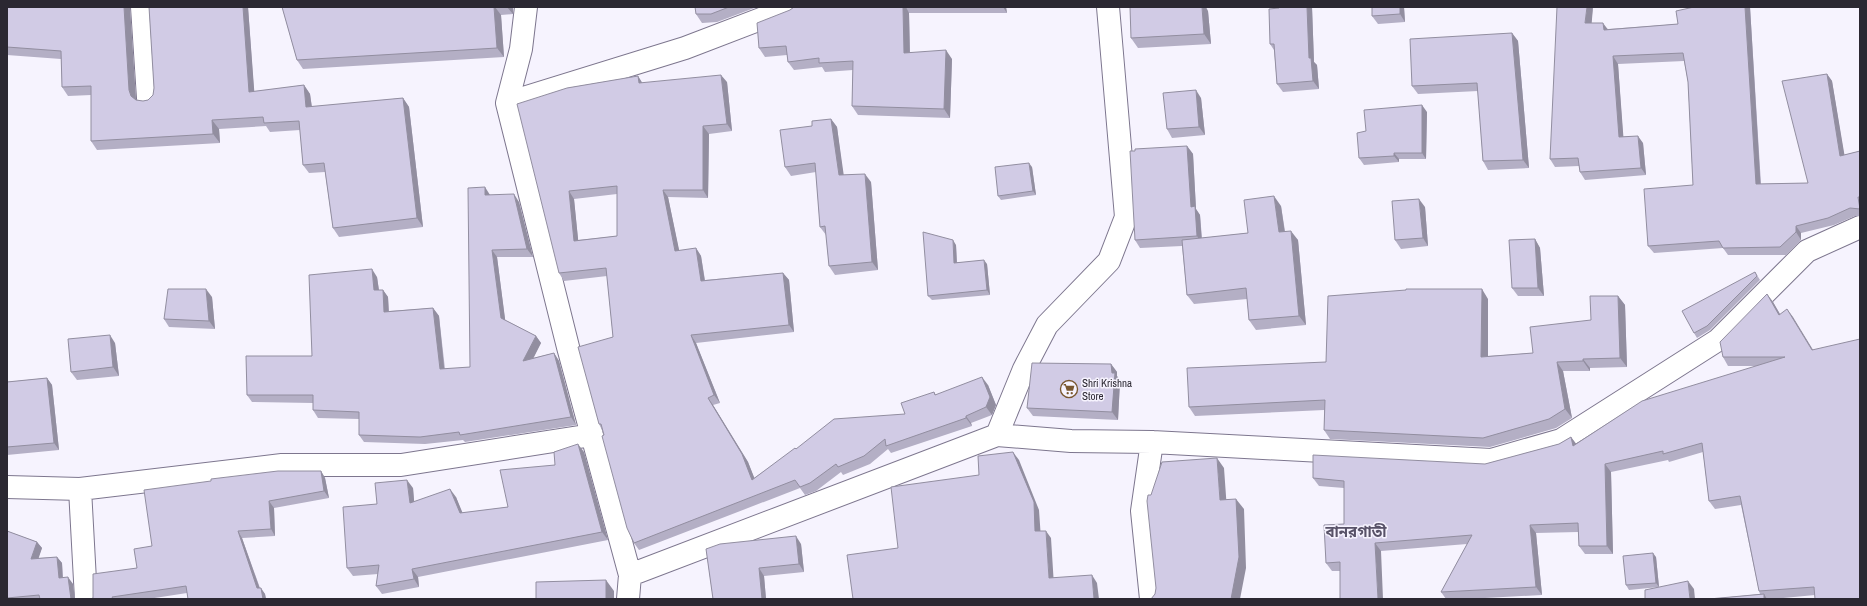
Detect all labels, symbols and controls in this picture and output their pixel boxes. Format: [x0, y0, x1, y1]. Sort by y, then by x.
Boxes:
place label: Shri Krishna Store [1082, 376, 1132, 403]
supermarket icon: Shri Krishna Store [1059, 379, 1079, 399]
district label: বানরগাতী [1325, 521, 1387, 542]

